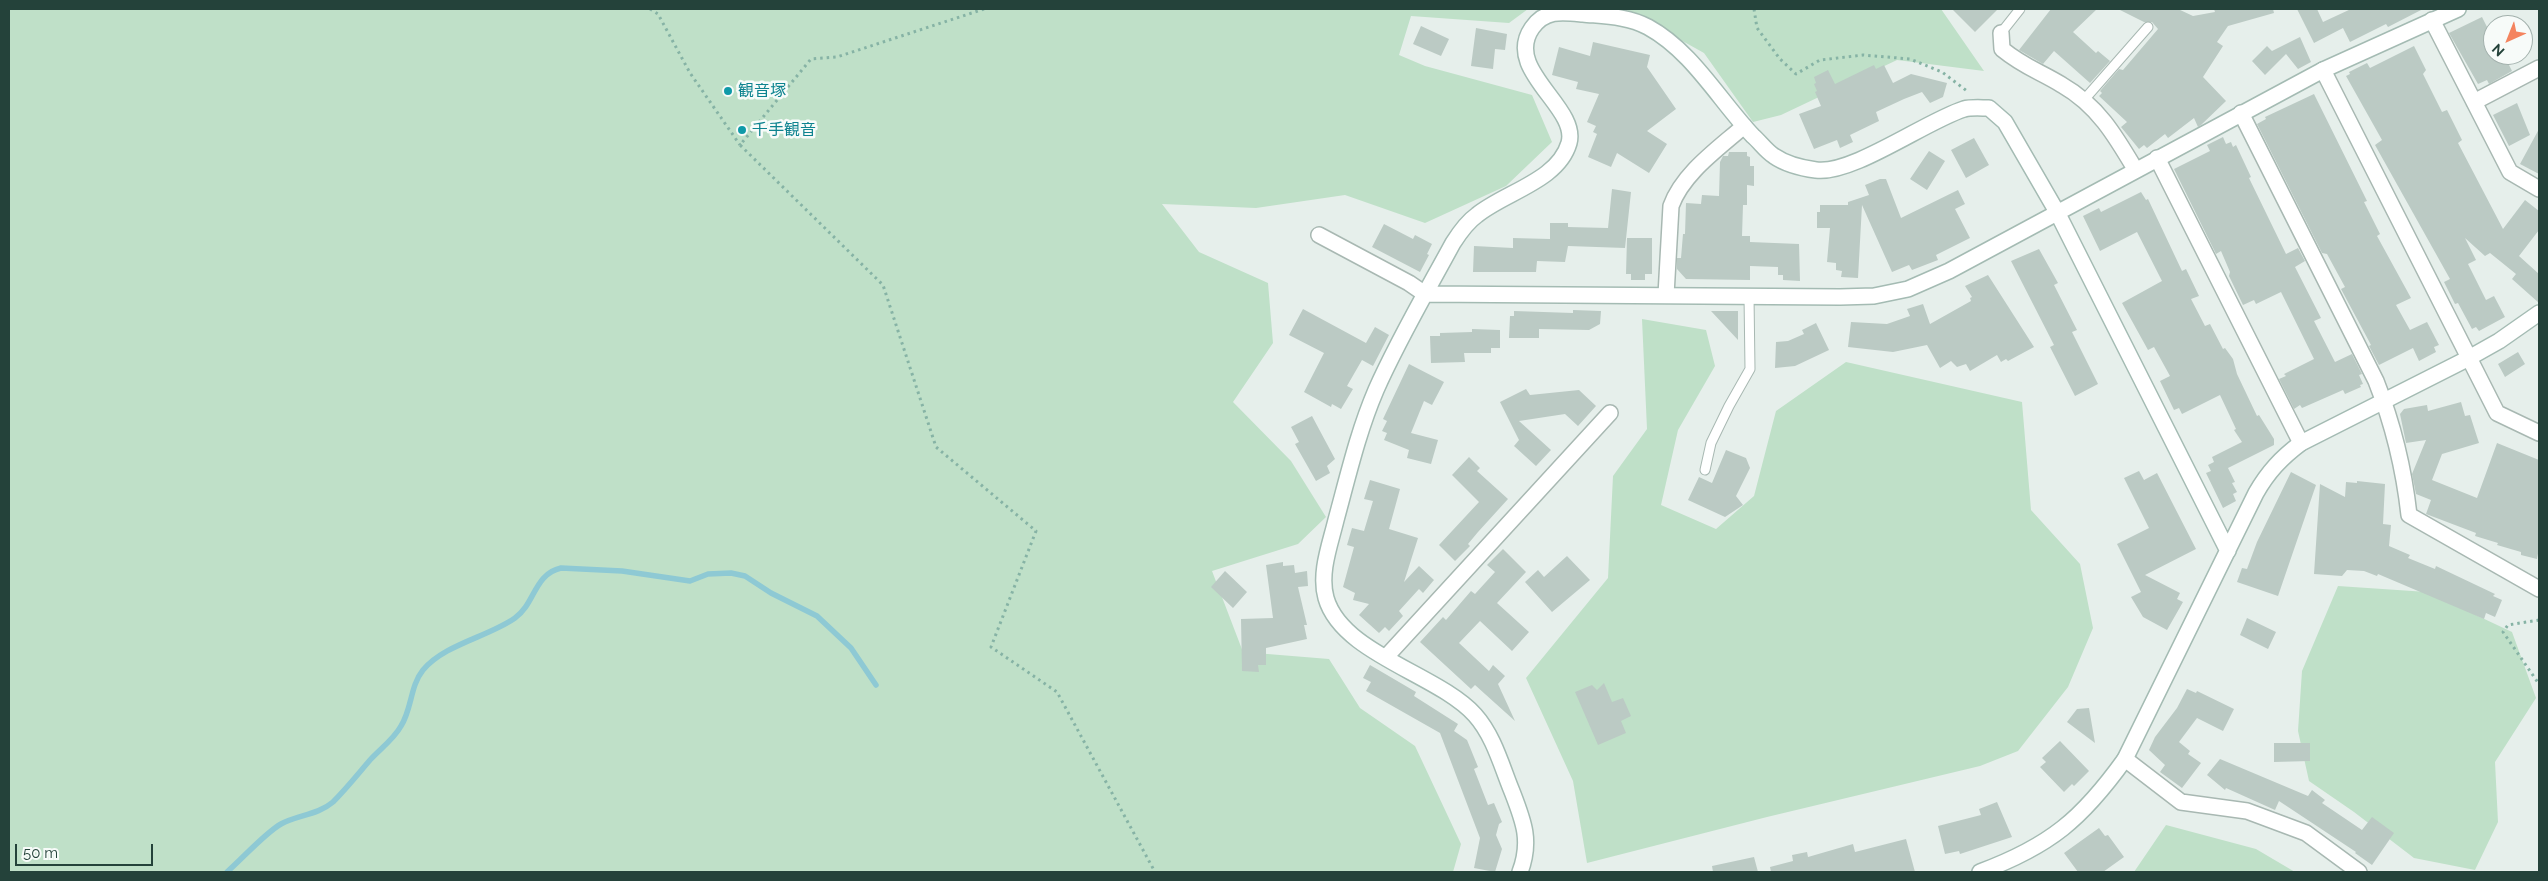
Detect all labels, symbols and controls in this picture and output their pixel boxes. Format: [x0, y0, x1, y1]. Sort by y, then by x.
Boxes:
north arrow [2483, 15, 2533, 65]
text: N [2489, 41, 2508, 60]
place label: 観音塚 [738, 81, 786, 101]
marker: 観音塚 [722, 85, 734, 97]
place label: 千手観音 [752, 120, 816, 140]
marker: 千手観音 [736, 124, 748, 136]
scale bar [18, 834, 155, 866]
text: 50 m [23, 844, 58, 862]

